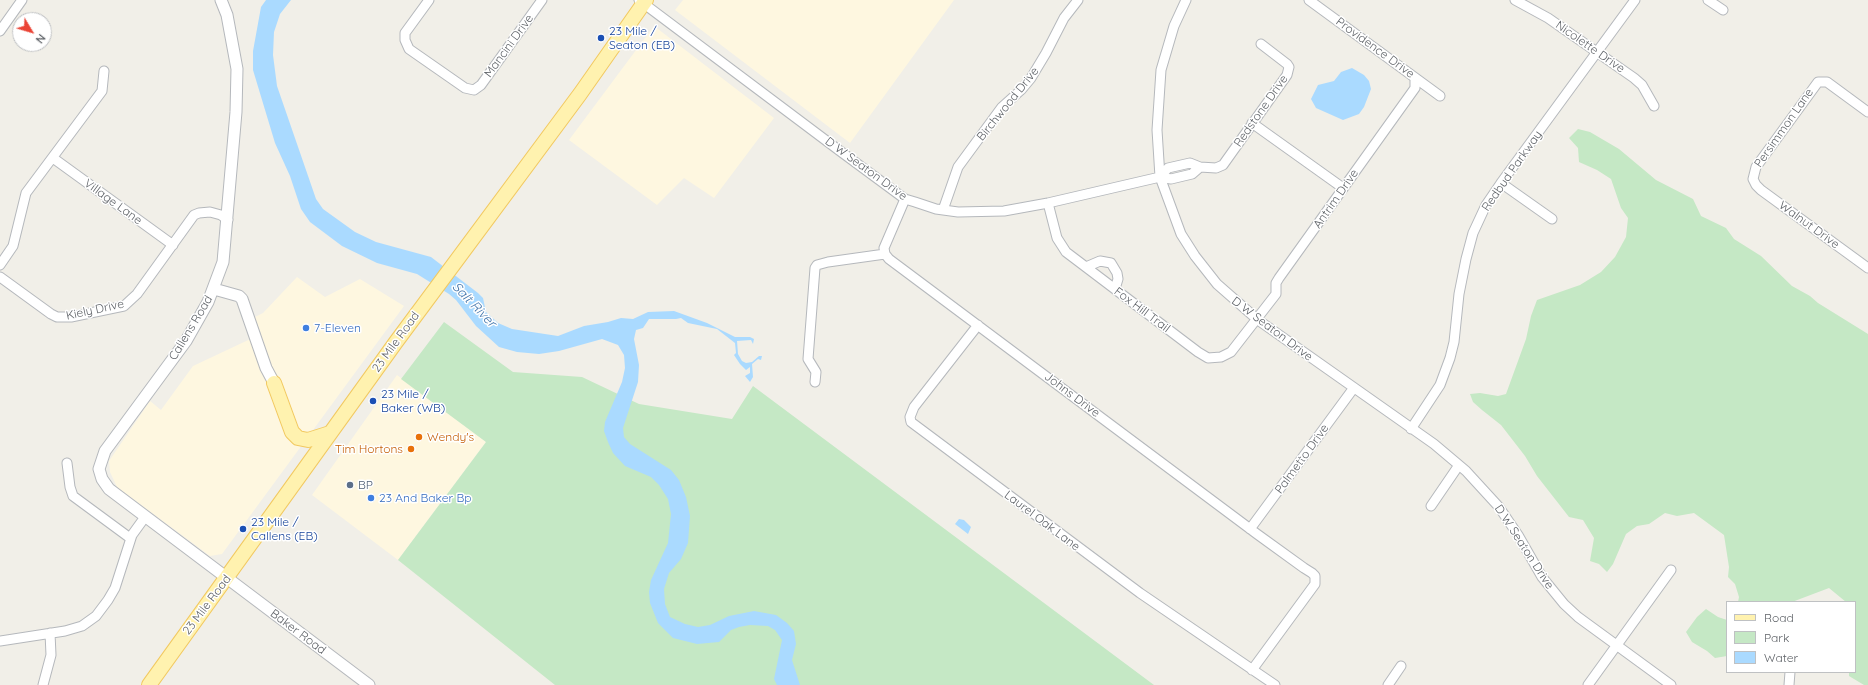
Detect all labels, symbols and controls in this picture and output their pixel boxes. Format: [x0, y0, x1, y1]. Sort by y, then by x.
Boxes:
north arrow [12, 12, 52, 52]
street label: Mancini Drive [481, 12, 537, 80]
street label: Providence Drive [1333, 15, 1417, 81]
street label: Nicolette Drive [1553, 18, 1627, 76]
place label: 23 Mile / Seaton (EB) [609, 24, 675, 52]
text: N [33, 31, 49, 46]
marker: 23 Mile / Seaton (EB) [596, 33, 606, 43]
street label: Birchwood Drive [974, 64, 1042, 144]
street label: Redstone Drive [1231, 72, 1291, 150]
street label: Persimmon Lane [1751, 86, 1817, 170]
street label: Redbud Parkway [1479, 128, 1545, 214]
street label: D W Seaton Drive [822, 134, 910, 204]
street label: Antrim Drive [1310, 167, 1362, 231]
street label: Village Lane [81, 176, 145, 228]
street label: Walnut Drive [1776, 198, 1842, 252]
water label: Salt River [449, 279, 499, 331]
street label: Fox Hill Trail [1111, 284, 1173, 336]
street label: Callens Road [166, 293, 216, 363]
street label: D W Seaton Drive [1229, 294, 1315, 364]
street label: Kiely Drive [65, 297, 125, 323]
street label: 23 Mile Road [369, 309, 423, 375]
place label: 7-Eleven [314, 321, 361, 335]
marker: 7-Eleven [301, 323, 311, 333]
street label: Johns Drive [1041, 369, 1103, 421]
place label: 23 Mile / Baker (WB) [381, 387, 445, 415]
marker: 23 Mile / Baker (WB) [368, 396, 378, 406]
street label: Palmetto Drive [1272, 421, 1332, 497]
place label: Wendy's [427, 430, 474, 444]
marker: Wendy's [414, 432, 424, 442]
place label: Tim Hortons [335, 442, 403, 456]
marker: Tim Hortons [406, 444, 416, 454]
place label: BP [358, 478, 373, 492]
marker: BP [345, 480, 355, 490]
street label: Laurel Oak Lane [1001, 488, 1083, 554]
place label: 23 And Baker Bp [379, 491, 471, 505]
marker: 23 And Baker Bp [366, 493, 376, 503]
street label: D W Seaton Drive [1491, 502, 1557, 592]
place label: 23 Mile / Callens (EB) [251, 515, 318, 543]
marker: 23 Mile / Callens (EB) [238, 524, 248, 534]
street label: 23 Mile Road [180, 572, 234, 638]
legend [1726, 601, 1856, 673]
street label: Baker Road [267, 606, 329, 658]
text: Road [1764, 610, 1794, 625]
text: Park [1764, 630, 1789, 645]
text: Water [1764, 650, 1798, 665]

